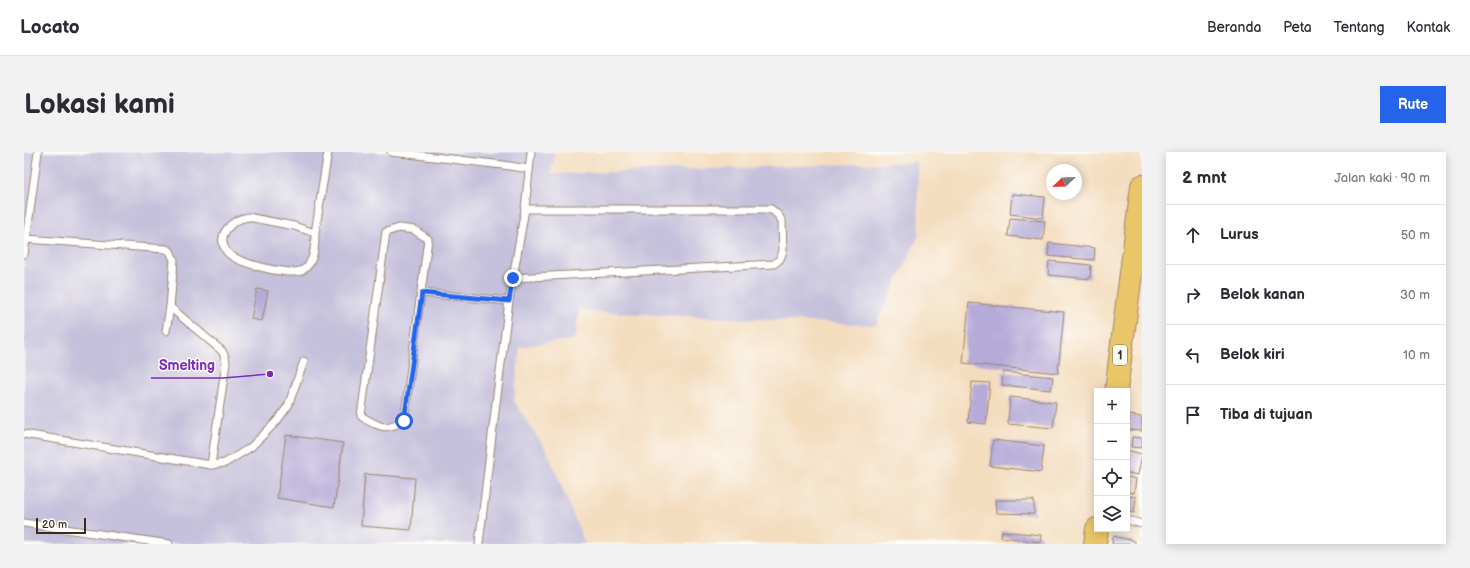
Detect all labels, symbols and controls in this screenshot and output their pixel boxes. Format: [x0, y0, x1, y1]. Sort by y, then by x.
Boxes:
text: Locato [20, 16, 80, 39]
text: Beranda [1207, 19, 1261, 36]
text: Peta [1283, 19, 1312, 36]
text: Tentang [1334, 19, 1385, 36]
text: Kontak [1407, 19, 1450, 36]
button: Rute [1380, 86, 1446, 123]
text: Lokasi kami [24, 88, 175, 121]
north arrow [1046, 164, 1082, 200]
text: 2 mnt [1182, 168, 1226, 188]
text: Jalan kaki · 90 m [1334, 170, 1430, 186]
icon: ahead [1182, 224, 1204, 246]
text: Lurus [1220, 225, 1259, 244]
text: 50 m [1401, 227, 1430, 243]
route end [504, 269, 522, 287]
icon: right [1182, 284, 1204, 306]
text: Belok kanan [1220, 285, 1305, 304]
text: 30 m [1400, 287, 1430, 303]
icon: left [1182, 344, 1204, 366]
road number: 1 [1113, 345, 1127, 365]
text: Belok kiri [1220, 345, 1285, 364]
text: 10 m [1403, 347, 1430, 363]
callout: Smelting [151, 352, 223, 378]
text: Smelting [159, 357, 215, 374]
map controls [1094, 388, 1130, 532]
button: + [1094, 388, 1130, 424]
icon: arrive [1182, 404, 1204, 426]
text: Tiba di tujuan [1220, 405, 1313, 424]
route start [395, 412, 413, 430]
button: − [1094, 424, 1130, 460]
button: locate [1094, 460, 1130, 496]
button: layers [1094, 496, 1130, 532]
scale bar [36, 516, 86, 535]
text: 20 m [42, 518, 67, 531]

